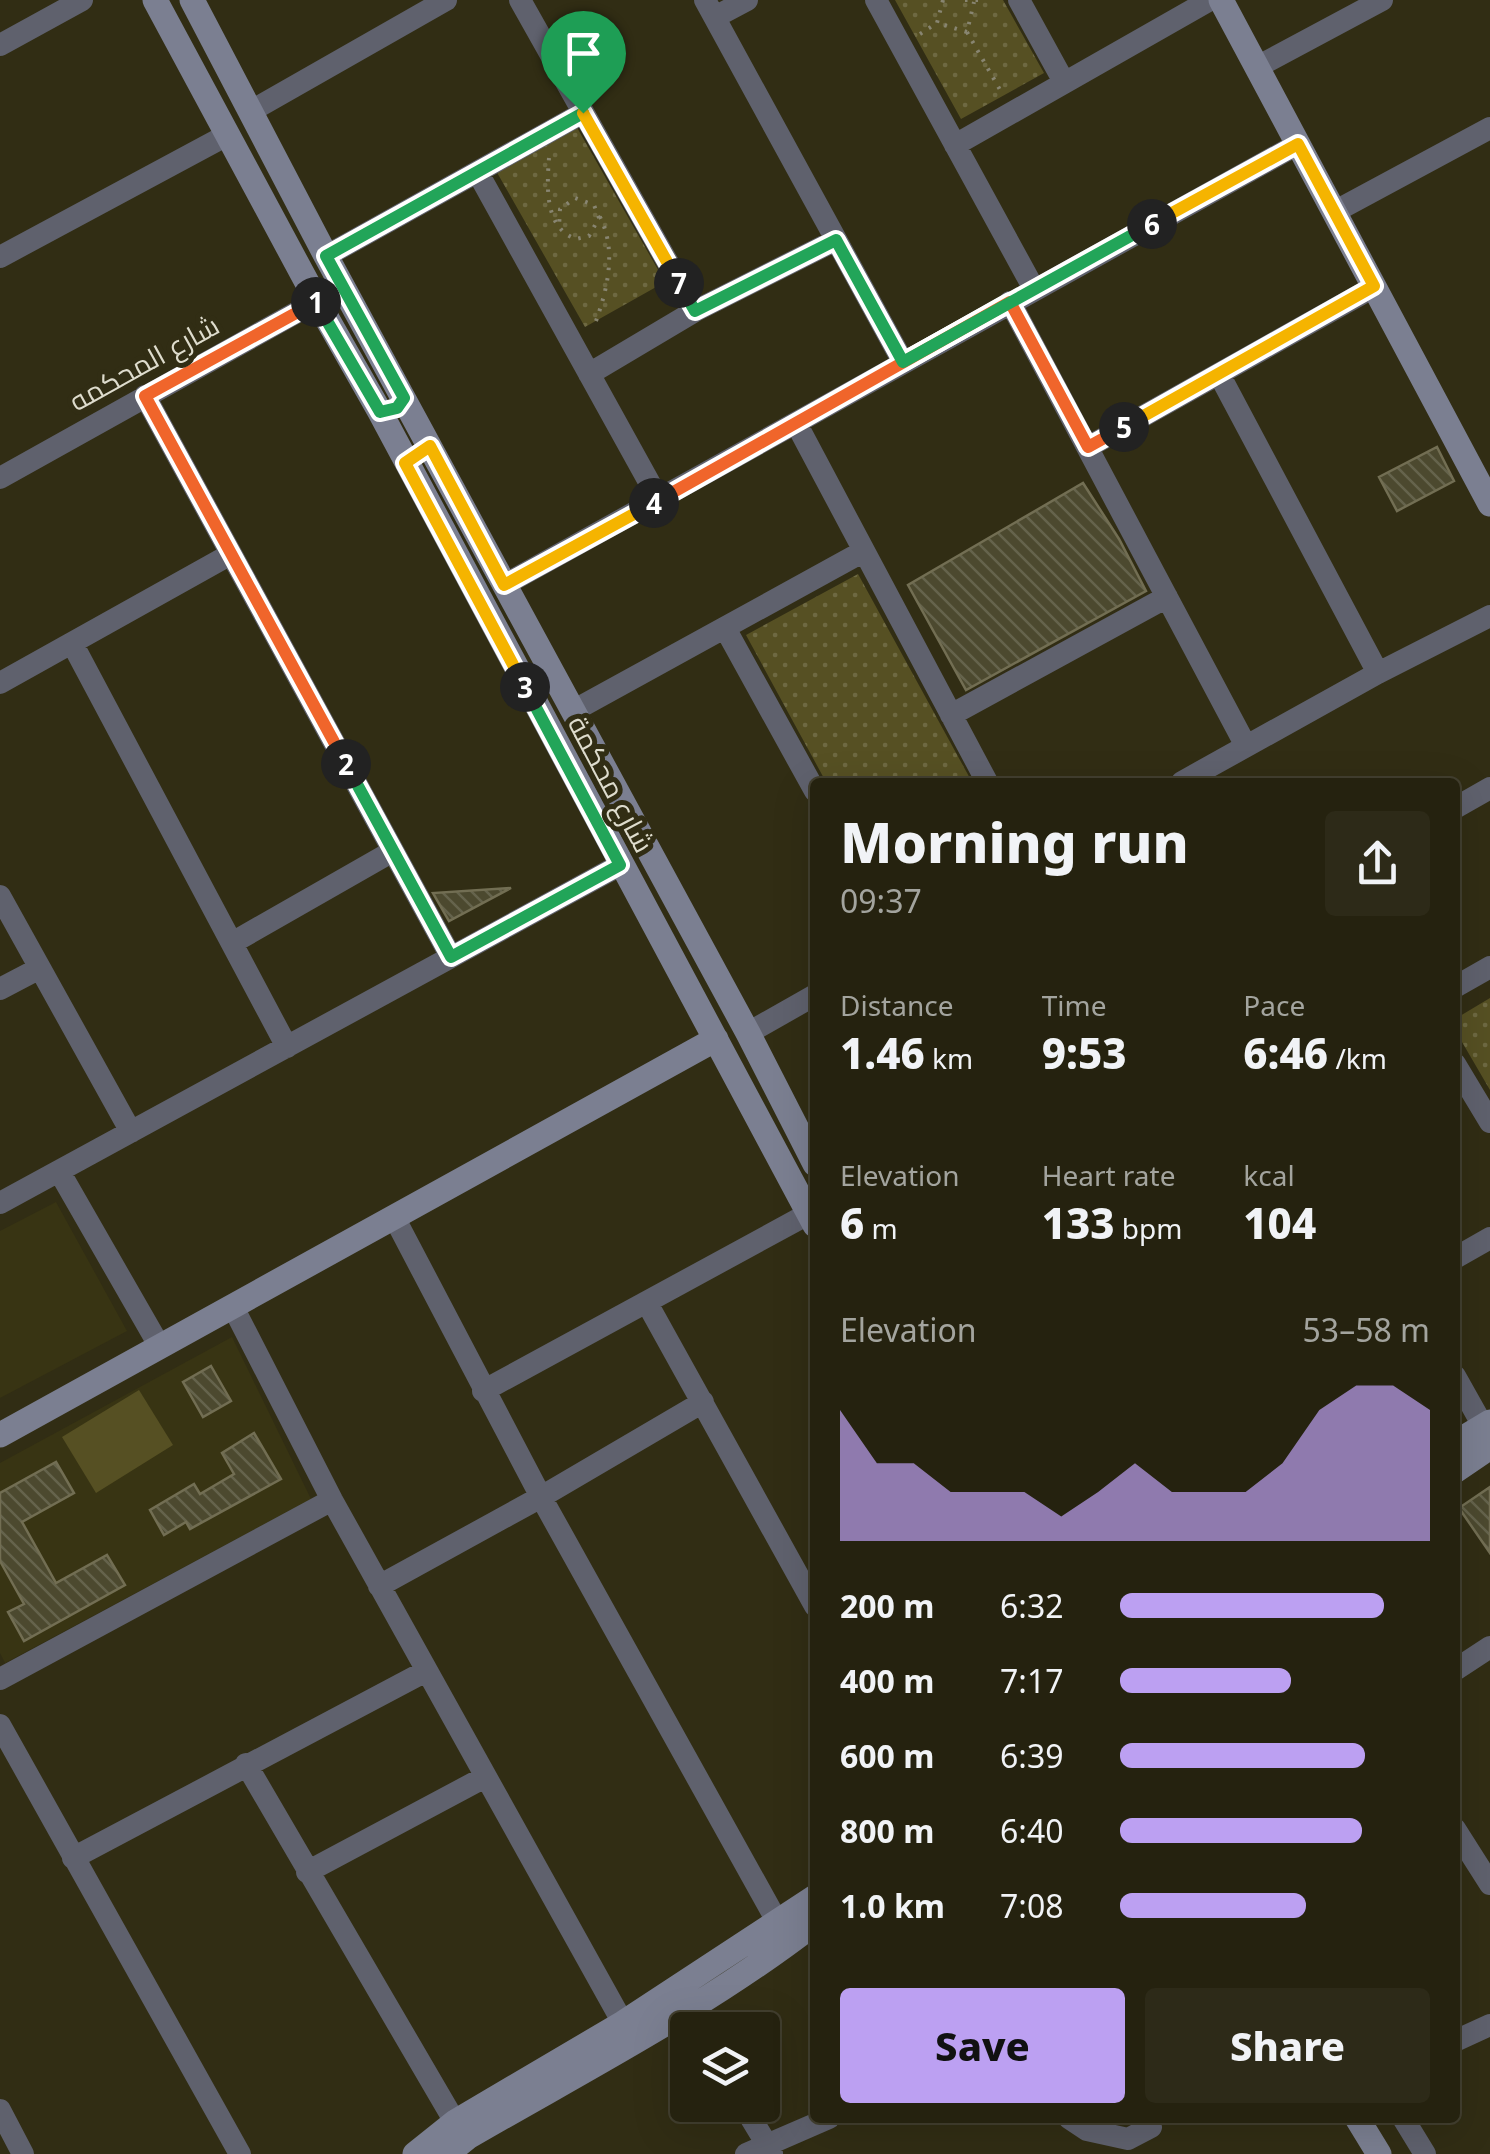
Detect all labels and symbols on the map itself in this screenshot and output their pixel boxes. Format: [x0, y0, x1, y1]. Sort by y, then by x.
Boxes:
pin [541, 11, 626, 114]
pin: 6 [1127, 199, 1177, 249]
pin: 7 [654, 258, 704, 308]
pin: 1 [291, 277, 341, 327]
street label: شارع المحكمه [62, 305, 226, 420]
pin: 5 [1099, 402, 1149, 452]
pin: 4 [629, 478, 679, 528]
pin: 3 [500, 662, 550, 712]
street label: شارع محكمة [559, 708, 664, 859]
pin: 2 [321, 739, 371, 789]

